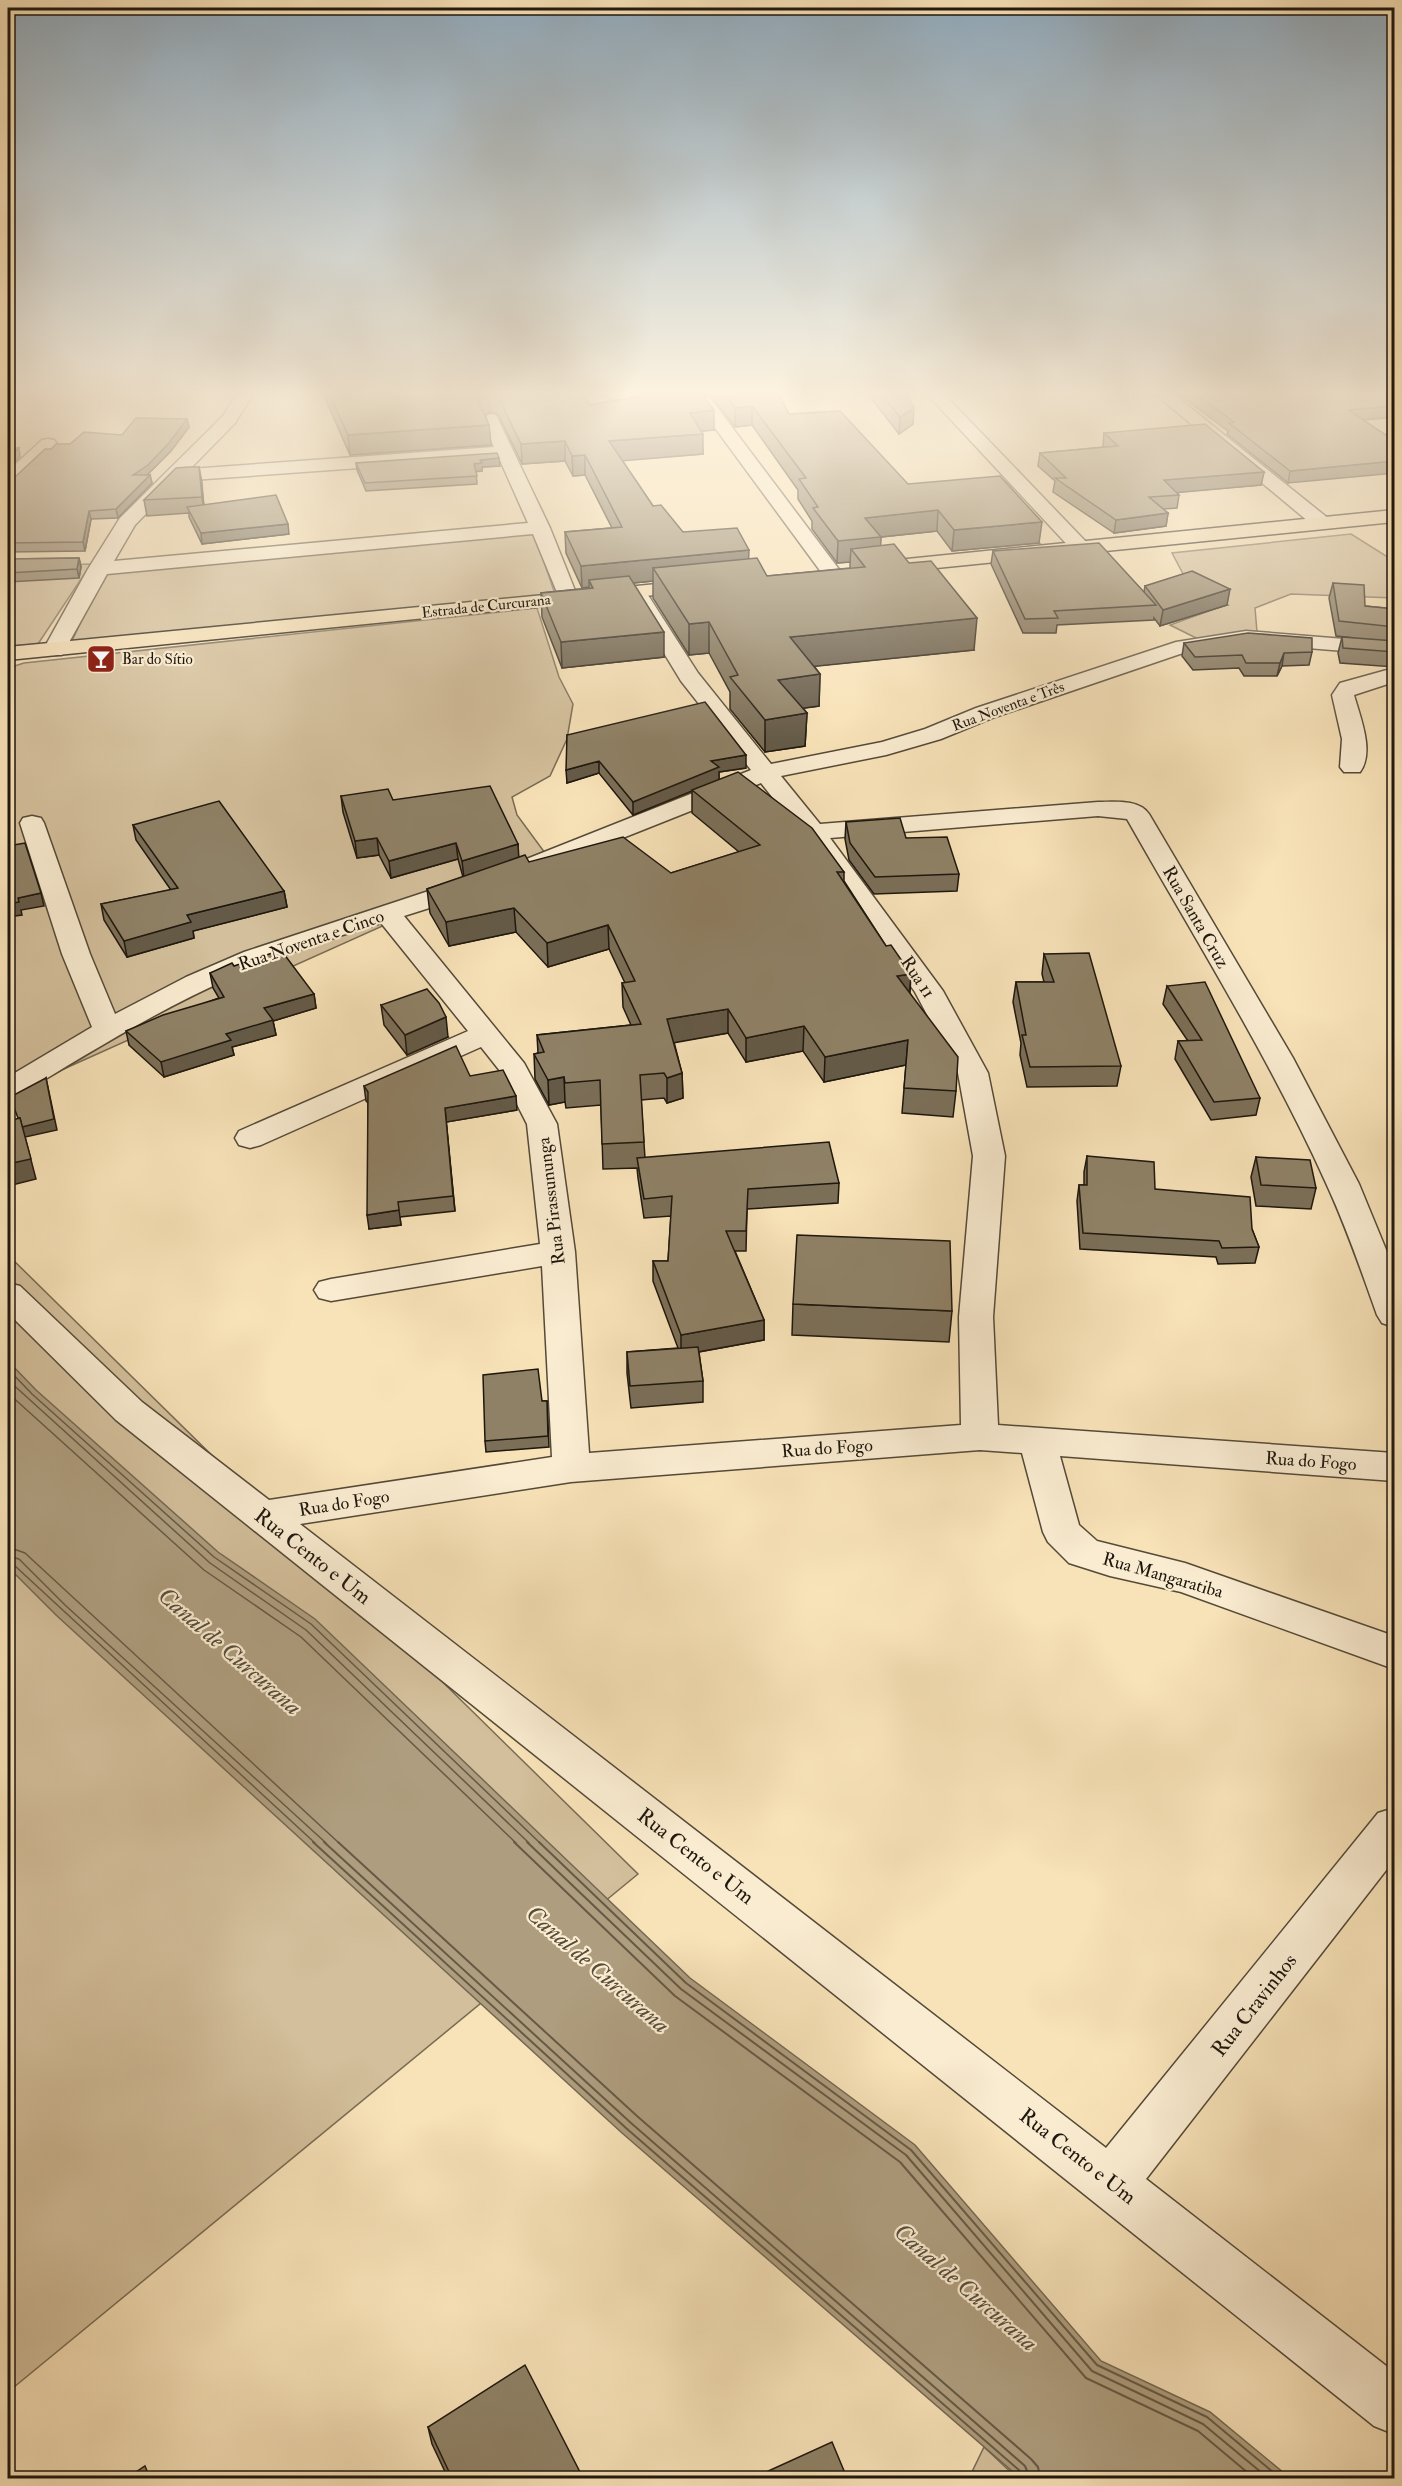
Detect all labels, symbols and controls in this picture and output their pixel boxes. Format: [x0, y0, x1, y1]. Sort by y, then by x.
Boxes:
street label: Estrada de Curcurana [421, 590, 552, 623]
bar icon: Bar do Sítio [85, 643, 117, 675]
place label: Bar do Sítio [122, 650, 193, 669]
street label: Rua Noventa e Três [949, 677, 1067, 736]
street label: Rua Santa Cruz [1157, 862, 1234, 973]
street label: Rua Noventa e Cinco [235, 905, 388, 976]
street label: Rua 11 [895, 952, 940, 1003]
street label: Rua Pirassununga [532, 1135, 571, 1266]
street label: Rua do Fogo [781, 1434, 874, 1463]
street label: Rua do Fogo [1264, 1447, 1358, 1476]
street label: Rua do Fogo [297, 1485, 391, 1522]
street label: Rua Cento e Um [249, 1502, 377, 1611]
street label: Rua Mangaratiba [1100, 1547, 1226, 1604]
water label: Canal de Curcurana [151, 1580, 308, 1722]
street label: Rua Cento e Um [632, 1802, 760, 1911]
water label: Canal de Curcurana [519, 1898, 676, 2040]
street label: Rua Cravinhos [1206, 1948, 1303, 2062]
street label: Rua Cento e Um [1014, 2102, 1142, 2211]
water label: Canal de Curcurana [887, 2216, 1044, 2358]

